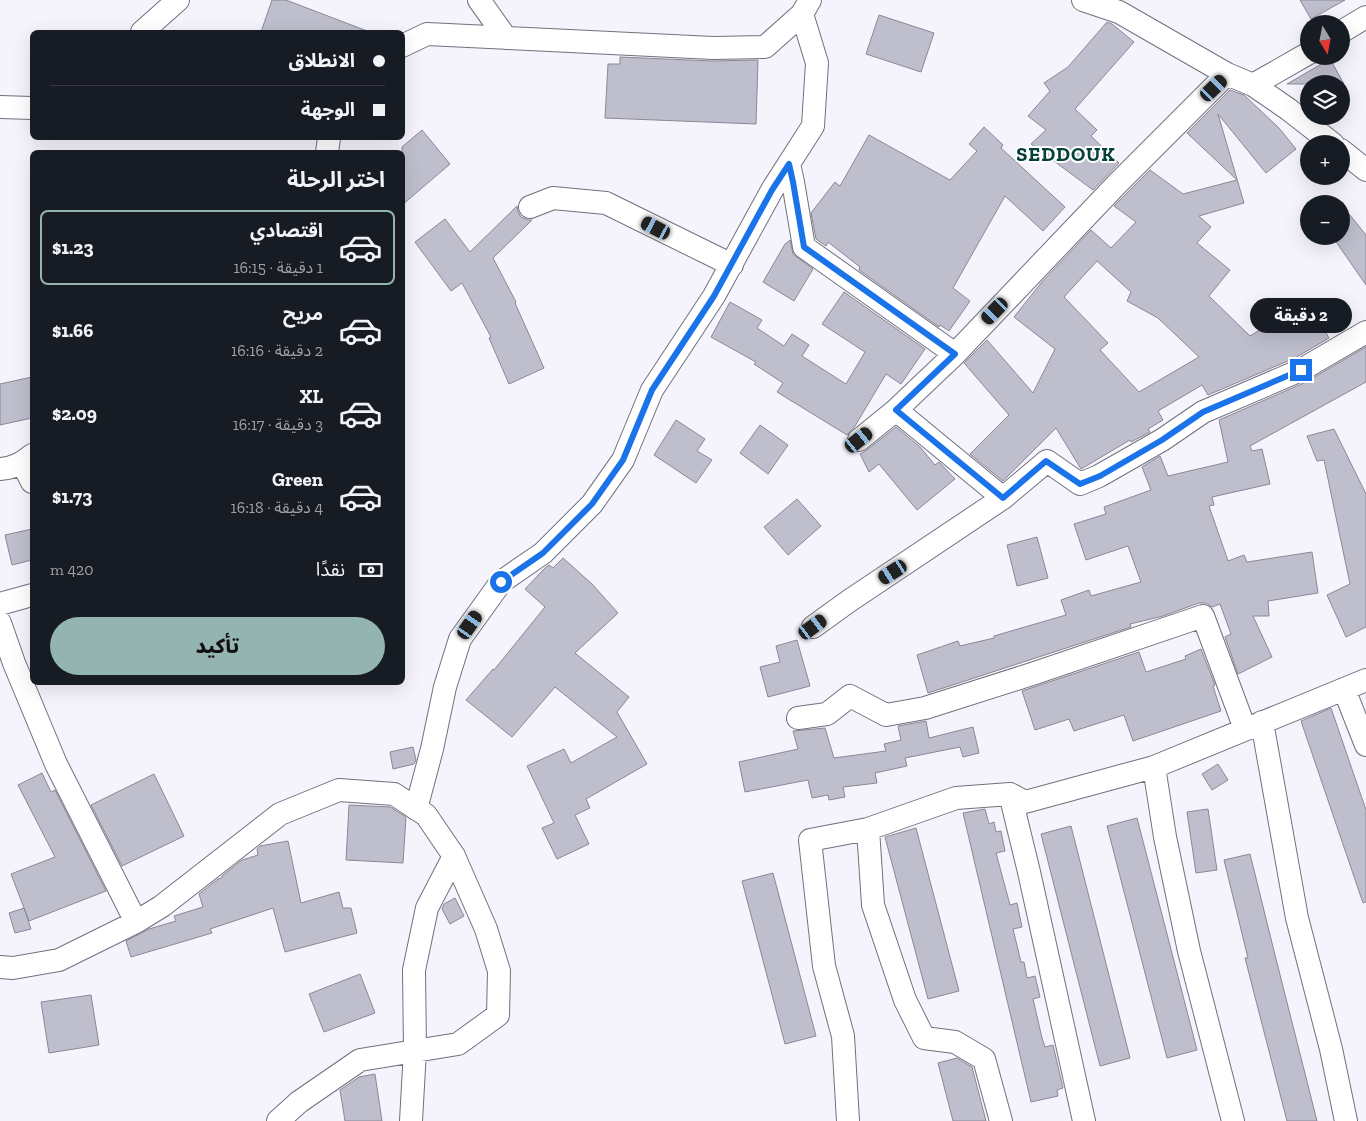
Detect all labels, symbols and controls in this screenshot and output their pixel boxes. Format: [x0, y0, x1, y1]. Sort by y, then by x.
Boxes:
north arrow [1300, 15, 1350, 65]
map controls [1300, 15, 1350, 245]
text: الانطلاق [289, 49, 355, 72]
car [1198, 72, 1230, 104]
button: layers [1300, 75, 1350, 125]
text: الوجهة [301, 98, 355, 121]
button: + [1300, 135, 1350, 185]
district label: SEDDOUK [1016, 142, 1116, 166]
text: اختر الرحلة [287, 166, 385, 193]
button: − [1300, 195, 1350, 245]
car [639, 215, 672, 241]
text: اقتصادي [250, 219, 323, 242]
icon: car [338, 225, 383, 270]
text: $1.23 [52, 236, 94, 259]
text: 1 دقيقة · 16:15 [233, 258, 323, 277]
car [979, 295, 1010, 327]
callout: 2 دقيقة [1250, 298, 1352, 332]
text: مريح [283, 302, 323, 325]
text: 2 دقيقة [1274, 306, 1328, 325]
icon: car [338, 308, 383, 353]
text: $1.66 [52, 319, 93, 342]
text: 2 دقيقة · 16:16 [231, 341, 323, 360]
route end [1290, 359, 1312, 381]
text: XL [300, 385, 323, 408]
icon: car [338, 391, 383, 436]
text: $2.09 [52, 402, 97, 425]
text: 3 دقيقة · 16:17 [233, 415, 323, 434]
car [842, 425, 875, 455]
text: Green [272, 468, 323, 491]
icon: car [338, 474, 383, 519]
text: $1.73 [52, 485, 92, 508]
text: 4 دقيقة · 16:18 [231, 498, 323, 517]
icon: cash [357, 556, 385, 584]
text: نقدًا [316, 558, 345, 581]
car [876, 558, 909, 586]
text: 420 m [50, 560, 94, 579]
route start [490, 571, 512, 593]
car [455, 608, 484, 642]
car [796, 612, 829, 642]
button: تأكيد [50, 617, 385, 675]

